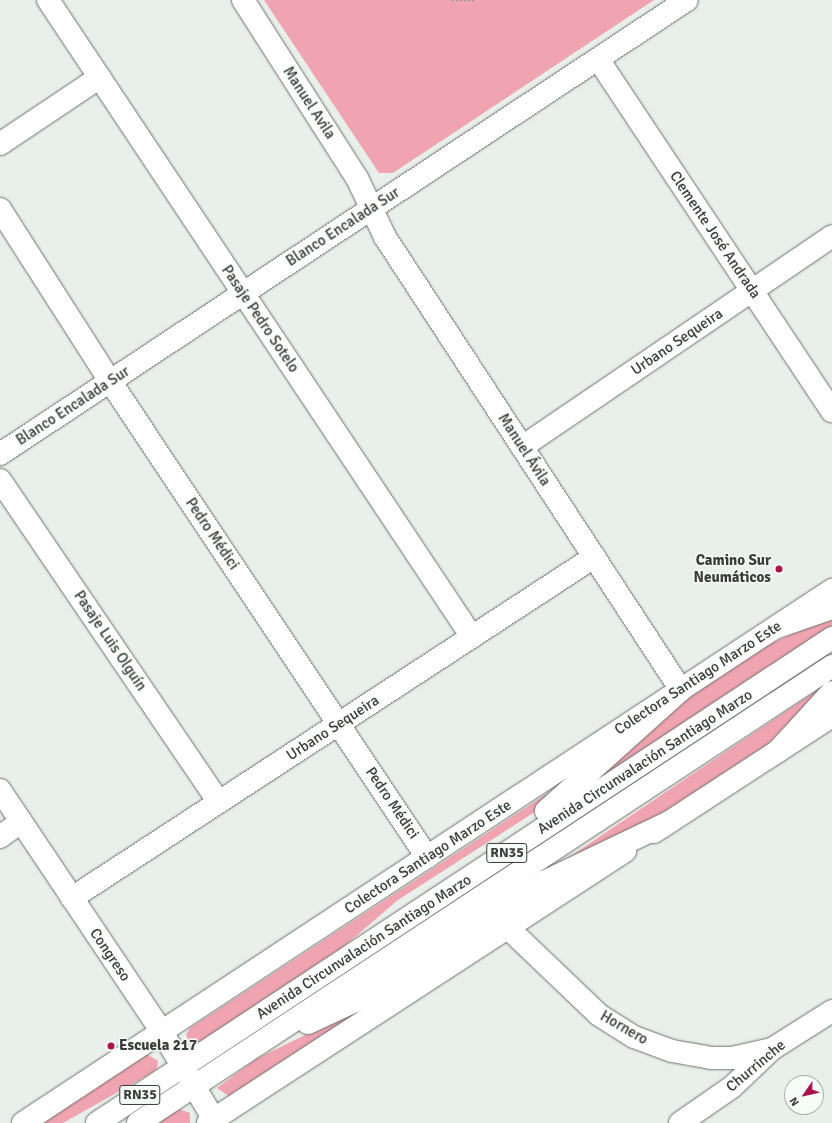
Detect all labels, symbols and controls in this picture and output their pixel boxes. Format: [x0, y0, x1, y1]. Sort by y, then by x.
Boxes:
street label: Manuel Avila [279, 63, 339, 143]
street label: Clemente José Andrada [666, 168, 764, 302]
street label: Blanco Encalada Sur [283, 184, 403, 270]
street label: Pasaje Pedro Sotelo [217, 262, 303, 376]
street label: Urbano Sequeira [628, 305, 726, 379]
street label: Blanco Encalada Sur [13, 363, 133, 449]
street label: Manuel Ávila [494, 410, 554, 490]
street label: Pedro Médici [181, 495, 243, 573]
place label: Camino Sur Neumáticos [694, 551, 771, 586]
marker: Camino Sur Neumáticos [774, 564, 784, 574]
street label: Pasaje Luis Olguín [70, 587, 150, 695]
street label: Colectora Santiago Marzo Este [611, 617, 785, 739]
street label: Avenida Circunvalación Santiago Marzo [534, 686, 756, 838]
street label: Urbano Sequeira [283, 691, 383, 765]
street label: Pedro Médici [361, 764, 423, 842]
street label: Colectora Santiago Marzo Este [341, 796, 515, 918]
road number: RN35 [486, 841, 528, 865]
street label: Avenida Circunvalación Santiago Marzo [253, 871, 475, 1023]
street label: Congreso [86, 925, 134, 985]
street label: Hornero [597, 1007, 651, 1049]
street label: Churrinche [723, 1036, 789, 1096]
place label: Escuela 217 [119, 1037, 197, 1055]
marker: Escuela 217 [106, 1041, 116, 1051]
north arrow [784, 1075, 824, 1115]
road number: RN35 [119, 1083, 161, 1107]
text: N [787, 1095, 802, 1108]

